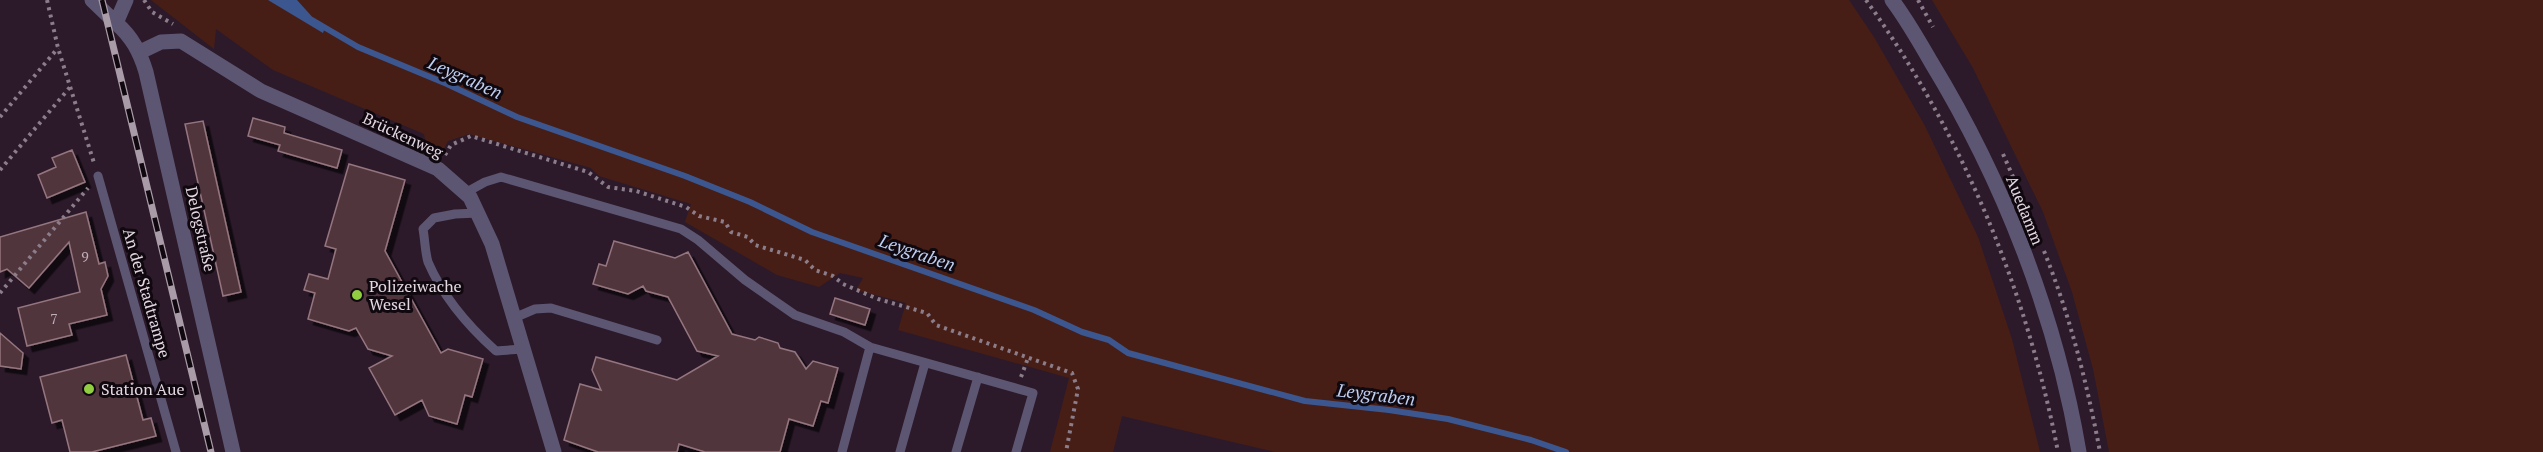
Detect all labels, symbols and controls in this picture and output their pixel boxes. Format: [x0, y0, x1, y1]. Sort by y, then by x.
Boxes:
water label: Leygraben [424, 50, 506, 104]
street label: Brückenweg [359, 107, 447, 163]
street label: Auedamm [2001, 172, 2049, 248]
street label: Delogstraße [181, 184, 221, 274]
street label: An der Stadtrampe [118, 226, 176, 360]
water label: Leygraben [875, 228, 958, 276]
house number: 9 [81, 247, 89, 266]
place label: Polizeiwache Wesel [369, 275, 462, 315]
marker: Polizeiwache Wesel [350, 288, 364, 302]
house number: 7 [50, 309, 58, 328]
water label: Leygraben [1335, 377, 1417, 411]
place label: Station Aue [101, 378, 184, 400]
marker: Station Aue [82, 382, 96, 396]

